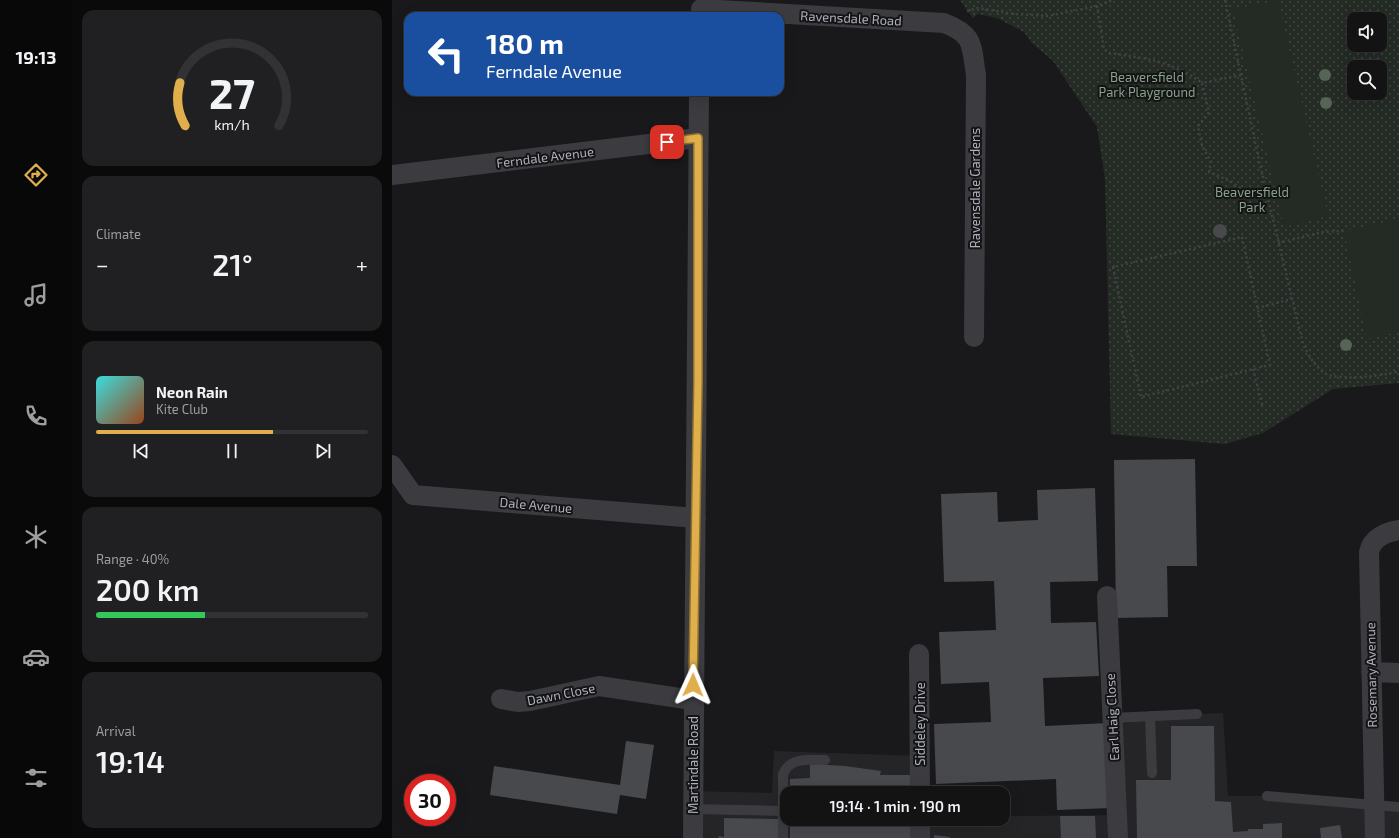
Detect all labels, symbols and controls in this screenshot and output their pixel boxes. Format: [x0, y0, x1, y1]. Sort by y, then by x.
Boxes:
street label: Ravensdale Road [800, 7, 902, 29]
map controls [1347, 12, 1387, 100]
button: sound [1347, 12, 1387, 52]
text: 180 m [486, 26, 564, 60]
icon: left [420, 28, 472, 80]
text: 19:13 [15, 46, 57, 68]
text: Ferndale Avenue [486, 60, 622, 82]
button: search [1347, 60, 1387, 100]
text: 27 [209, 67, 255, 117]
park label: Beaversfield Park Playground [1099, 69, 1195, 100]
text: km/h [214, 115, 250, 132]
pin [650, 125, 684, 159]
street label: Ravensdale Gardens [967, 128, 983, 248]
icon: arrive [656, 131, 678, 153]
street label: Ferndale Avenue [495, 143, 595, 171]
icon: directions [22, 161, 50, 189]
park label: Beaversfield Park [1215, 184, 1289, 215]
text: Climate [96, 226, 141, 242]
text: 21° [212, 246, 253, 282]
text: − [96, 251, 109, 277]
text: + [356, 251, 368, 277]
icon: music [22, 281, 50, 309]
text: Neon Rain [156, 383, 228, 401]
text: Kite Club [156, 401, 208, 417]
icon: phone [22, 402, 50, 430]
icon: previous [130, 440, 152, 462]
icon: pause [221, 440, 243, 462]
icon: next [312, 440, 334, 462]
street label: Dale Avenue [499, 494, 573, 516]
icon: climate [22, 523, 50, 551]
text: Range · 40% [96, 551, 169, 567]
text: 200 km [96, 571, 199, 607]
street label: Rosemary Avenue [1362, 622, 1380, 728]
icon: car [22, 643, 50, 671]
position arrow [672, 664, 714, 706]
street label: Earl Haig Close [1102, 673, 1122, 761]
street label: Dawn Close [526, 680, 596, 708]
street label: Siddeley Drive [912, 682, 928, 766]
street label: Martindale Road [685, 716, 701, 814]
text: Arrival [96, 723, 136, 739]
text: 19:14 [96, 743, 165, 779]
icon: filters [22, 764, 50, 792]
speed limit sign: 30 [404, 774, 456, 826]
text: 19:14 · 1 min · 190 m [829, 797, 961, 815]

